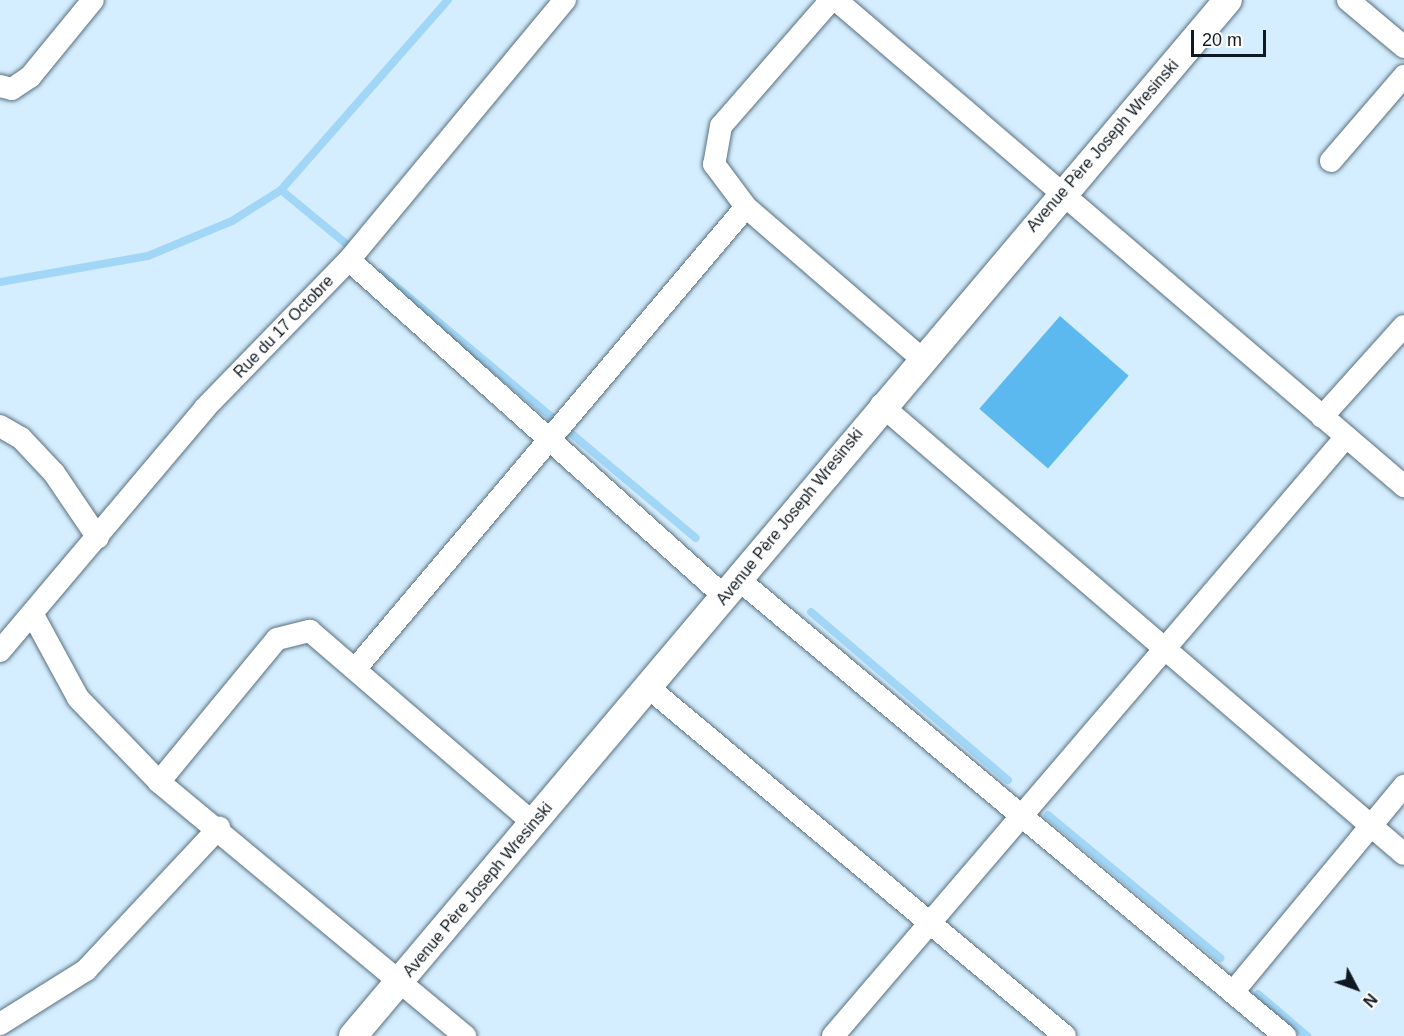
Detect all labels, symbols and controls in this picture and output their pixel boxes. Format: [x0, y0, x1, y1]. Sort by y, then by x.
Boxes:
scale bar [1194, 18, 1269, 56]
text: 20 m [1202, 30, 1242, 50]
street label: Avenue Père Joseph Wresinski [1023, 56, 1183, 236]
street label: Rue du 17 Octobre [230, 272, 338, 382]
street label: Avenue Père Joseph Wresinski [713, 425, 867, 609]
street label: Avenue Père Joseph Wresinski [399, 799, 557, 981]
north arrow [1326, 958, 1386, 1018]
text: N [1360, 990, 1380, 1010]

